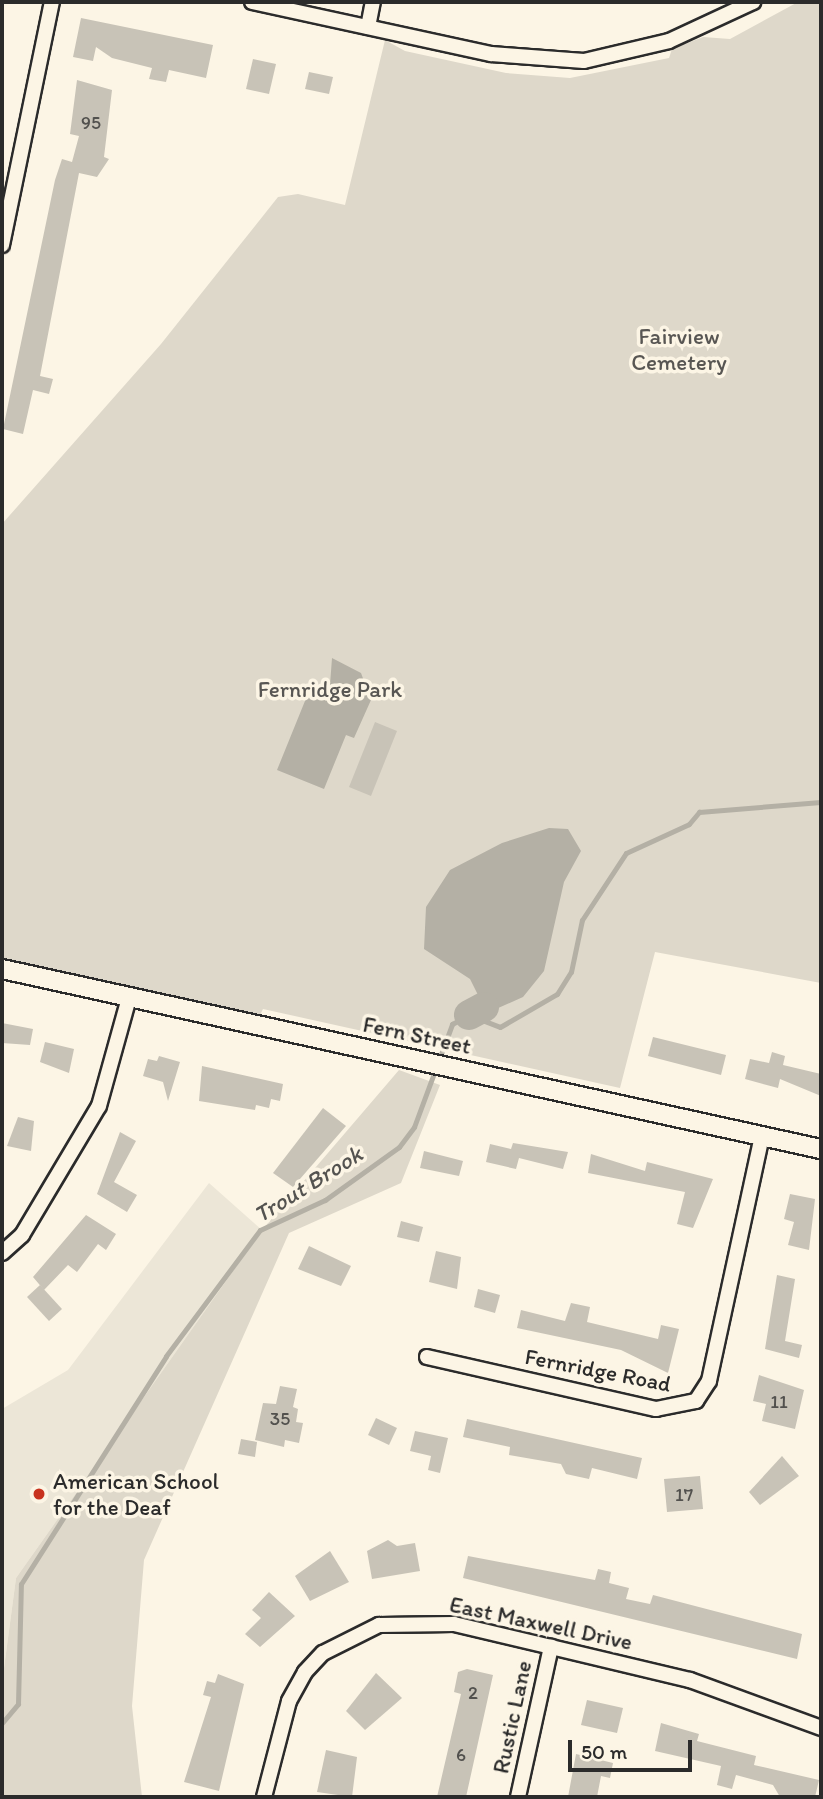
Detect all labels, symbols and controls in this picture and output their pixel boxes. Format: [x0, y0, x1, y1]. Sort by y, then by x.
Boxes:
house number: 95 [81, 112, 101, 134]
park label: Fairview Cemetery [631, 322, 727, 376]
park label: Fernridge Park [258, 675, 402, 703]
street label: Fern Street [361, 1010, 473, 1060]
water label: Trout Brook [248, 1139, 368, 1229]
street label: Fernridge Road [522, 1342, 674, 1398]
house number: 11 [770, 1391, 788, 1413]
house number: 35 [270, 1408, 290, 1430]
place label: American School for the Deaf [53, 1467, 219, 1521]
house number: 17 [675, 1484, 693, 1506]
marker: American School for the Deaf [31, 1486, 47, 1502]
street label: East Maxwell Drive [447, 1590, 635, 1656]
street label: Rustic Lane [487, 1658, 537, 1776]
house number: 2 [468, 1682, 478, 1704]
scale bar [571, 1726, 695, 1770]
text: 50 m [581, 1739, 627, 1764]
house number: 6 [456, 1744, 466, 1766]

